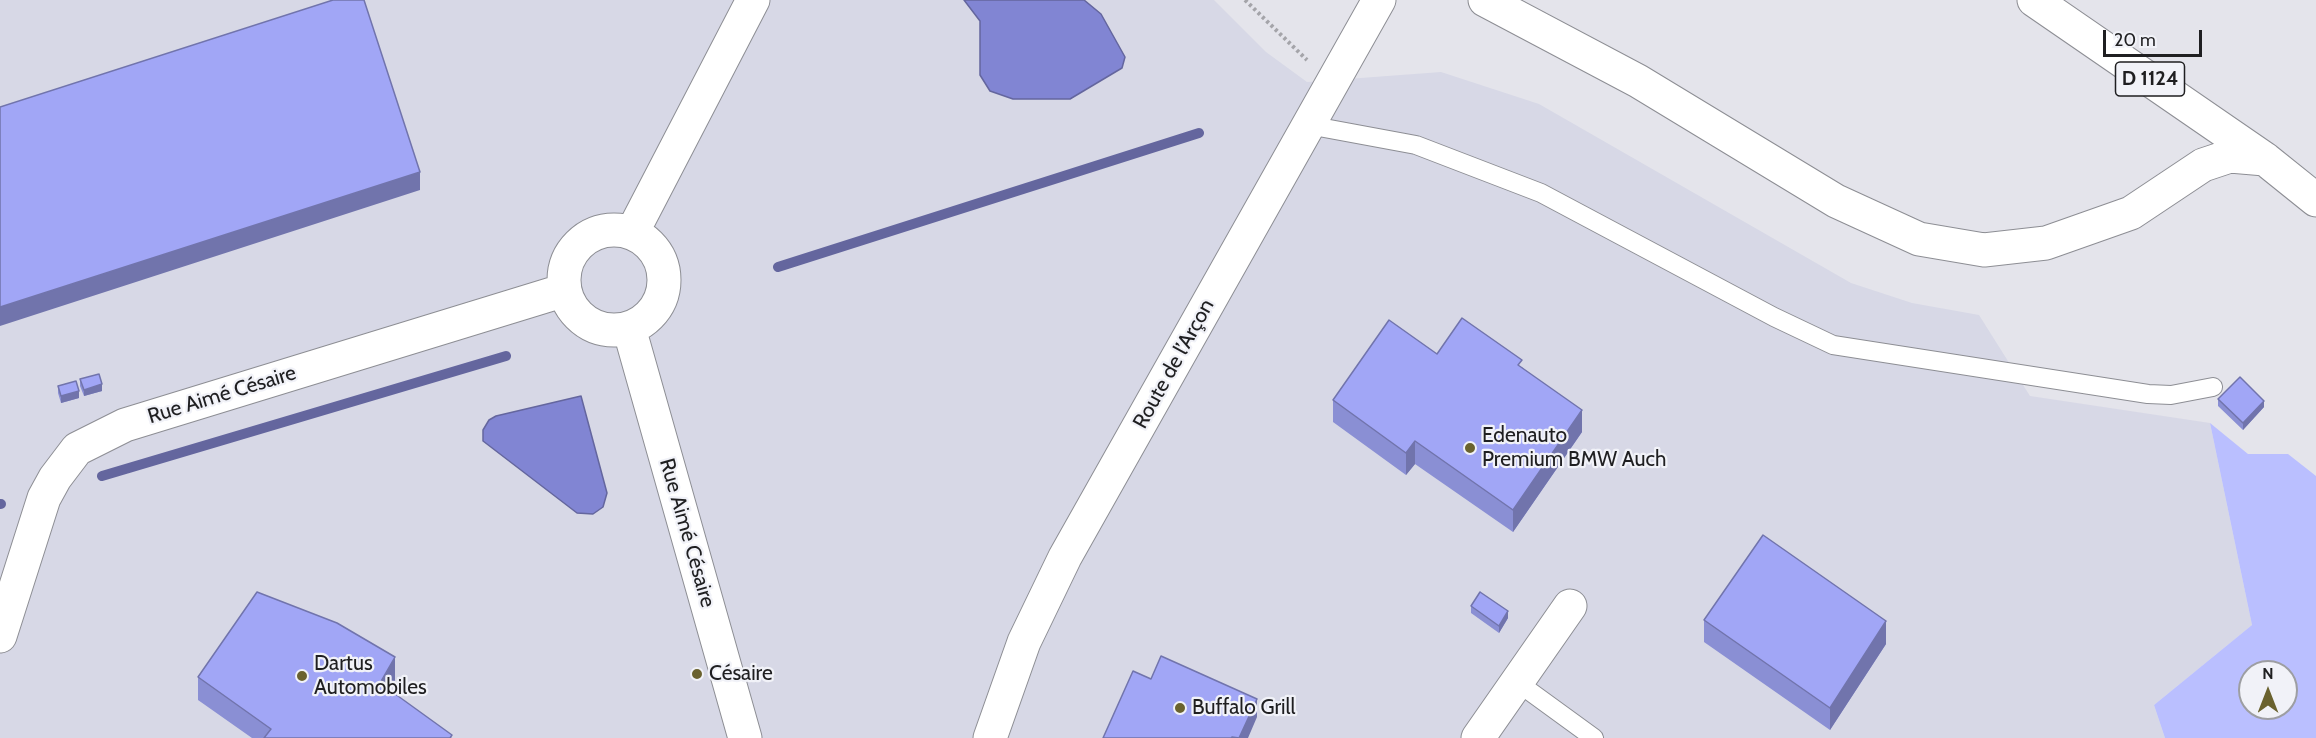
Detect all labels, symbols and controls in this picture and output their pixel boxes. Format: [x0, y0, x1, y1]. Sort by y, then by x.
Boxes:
scale bar [2106, 18, 2205, 56]
text: 20 m [2114, 29, 2156, 51]
road number: D 1124 [2116, 62, 2184, 96]
street label: Route de l’Arçon [1128, 295, 1220, 433]
street label: Rue Aimé Césaire [145, 360, 299, 430]
place label: Edenauto Premium BMW Auch [1482, 423, 1666, 473]
marker: Edenauto Premium BMW Auch [1463, 441, 1477, 455]
street label: Rue Aimé Césaire [654, 456, 720, 610]
place label: Dartus Automobiles [314, 651, 427, 701]
north arrow [2238, 660, 2298, 720]
place label: Césaire [709, 661, 773, 687]
text: N [2262, 664, 2274, 683]
marker: Césaire [690, 667, 704, 681]
marker: Dartus Automobiles [295, 669, 309, 683]
place label: Buffalo Grill [1192, 695, 1295, 721]
marker: Buffalo Grill [1173, 701, 1187, 715]

